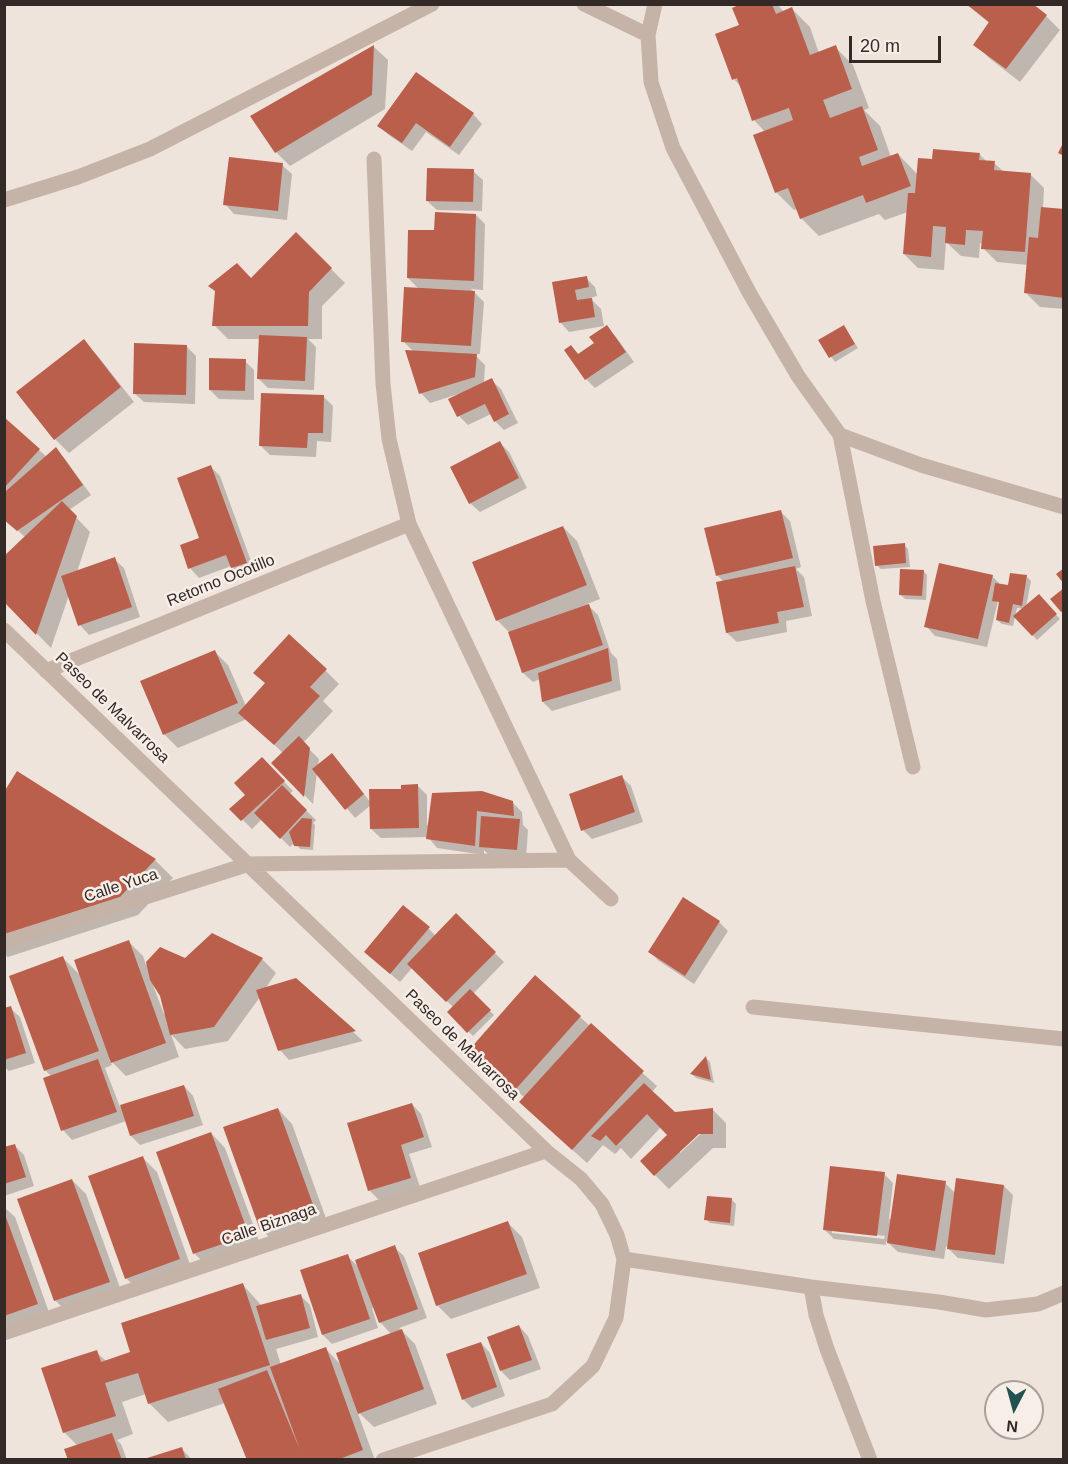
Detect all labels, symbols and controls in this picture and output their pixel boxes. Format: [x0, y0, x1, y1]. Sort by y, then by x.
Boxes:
scale bar [852, 24, 944, 62]
text: 20 m [860, 36, 900, 56]
street label: Retorno Ocotillo [164, 551, 278, 611]
street label: Paseo de Malvarrosa [51, 649, 173, 767]
street label: Calle Yuca [82, 865, 160, 907]
street label: Paseo de Malvarrosa [401, 986, 523, 1104]
street label: Calle Biznaga [219, 1200, 319, 1250]
north arrow [984, 1380, 1044, 1440]
text: N [1006, 1417, 1019, 1435]

